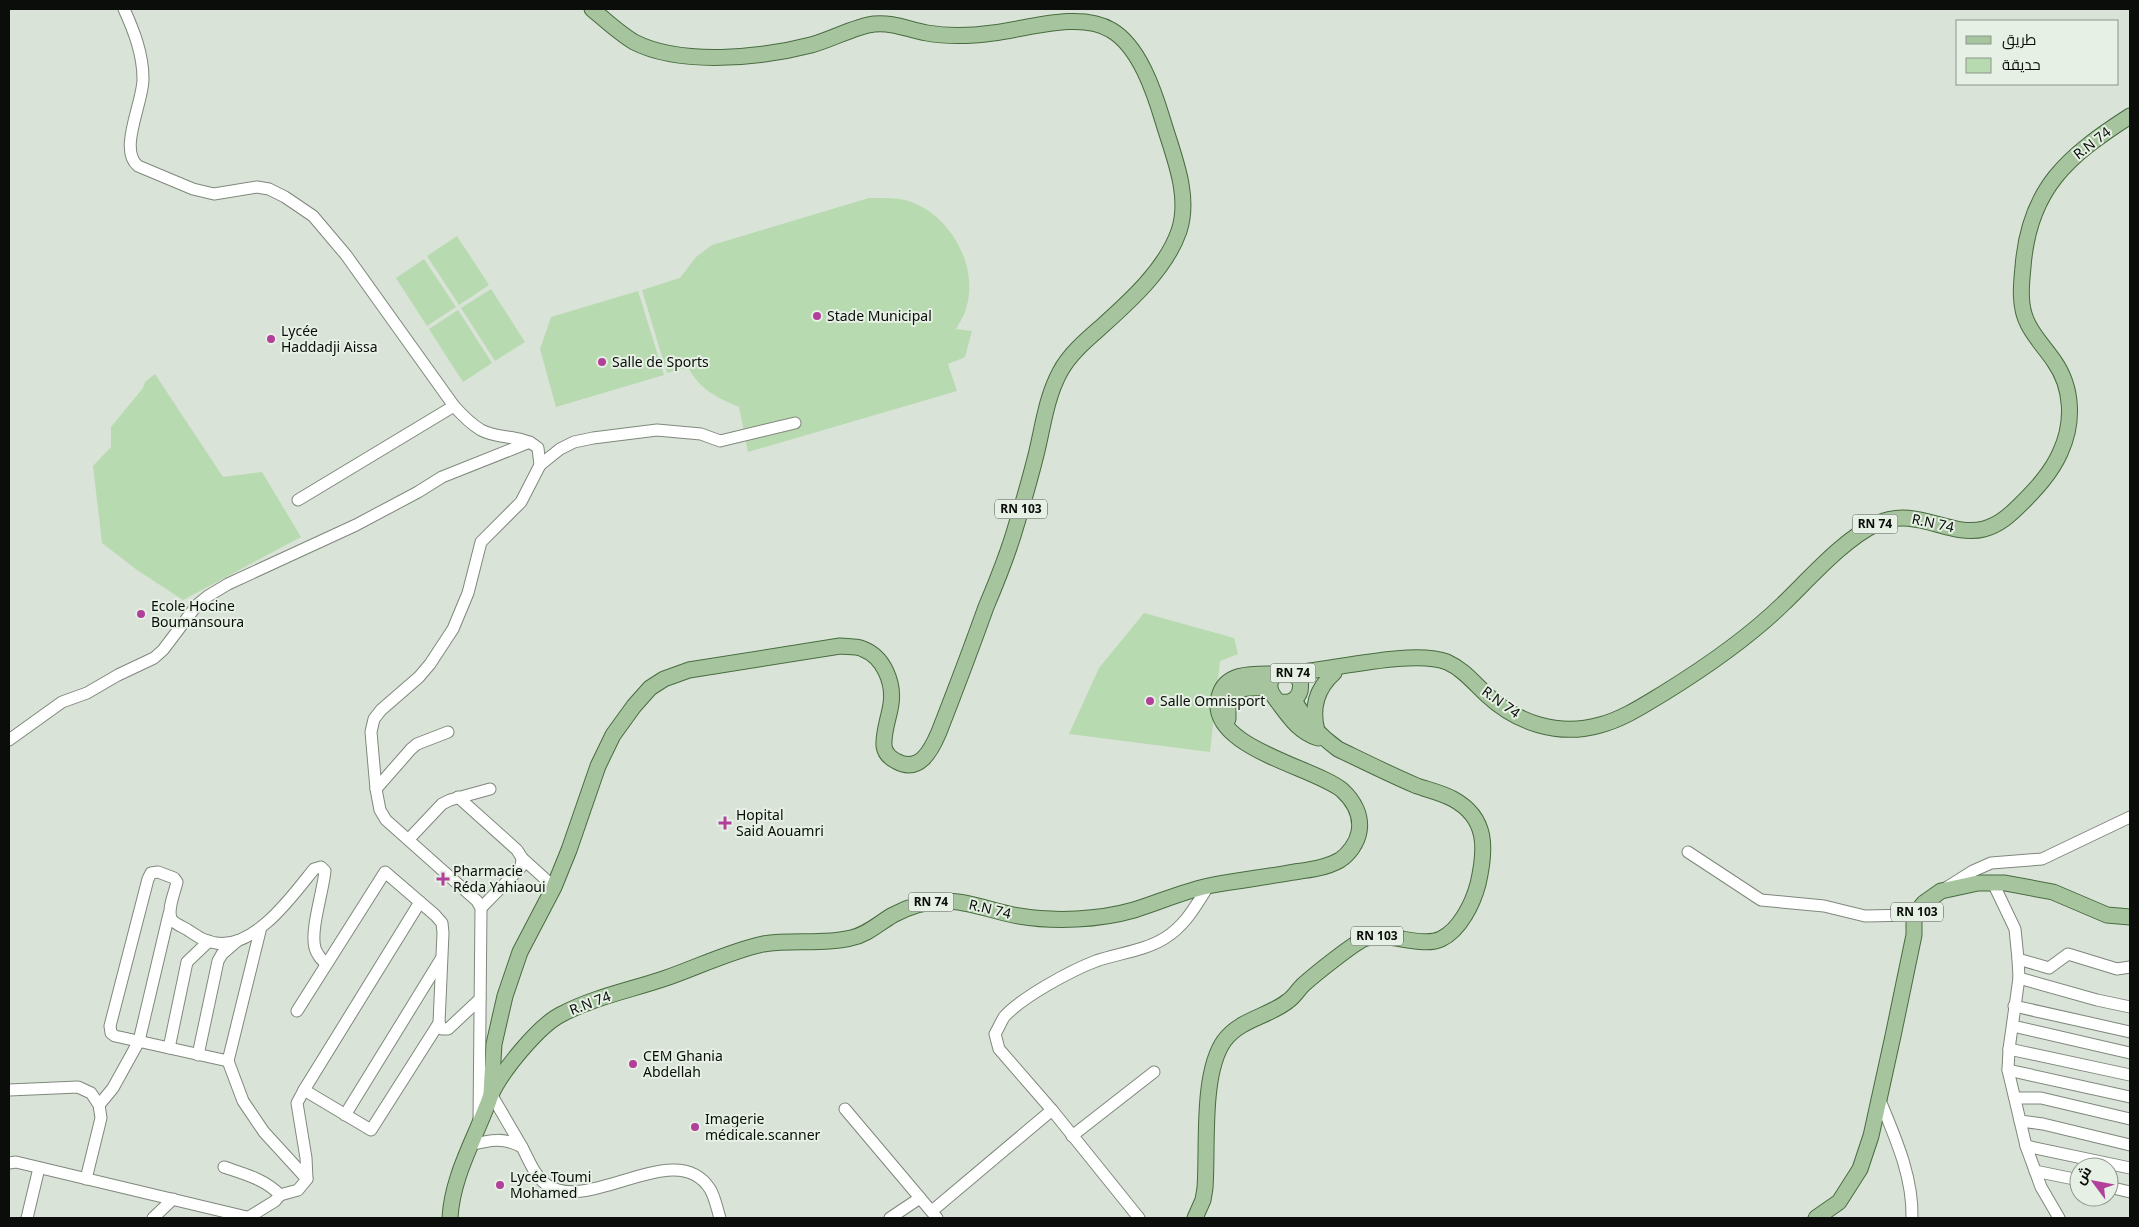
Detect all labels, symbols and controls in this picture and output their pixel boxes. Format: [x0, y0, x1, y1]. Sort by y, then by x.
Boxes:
legend [1956, 20, 2119, 85]
text: طريق [2002, 29, 2036, 50]
text: حديقة [2002, 54, 2041, 74]
street label: R.N 74 [2069, 122, 2114, 163]
place label: Stade Municipal [827, 306, 932, 325]
marker: Stade Municipal [811, 310, 823, 322]
place label: Lycée Haddadji Aissa [281, 321, 378, 356]
marker: Lycée Haddadji Aissa [265, 333, 277, 345]
place label: Salle de Sports [612, 352, 709, 371]
marker: Salle de Sports [596, 356, 608, 368]
road number: RN 103 [995, 499, 1047, 518]
street label: R.N 74 [1910, 509, 1956, 536]
road number: RN 74 [1852, 514, 1898, 534]
place label: Ecole Hocine Boumansoura [151, 596, 244, 631]
marker: Ecole Hocine Boumansoura [135, 608, 147, 620]
road number: RN 74 [1270, 664, 1316, 682]
street label: R.N 74 [1478, 681, 1524, 722]
place label: Salle Omnisport [1160, 691, 1265, 710]
marker: Salle Omnisport [1144, 695, 1156, 707]
place label: Hopital Said Aouamri [736, 805, 824, 840]
marker: Hopital Said Aouamri [718, 816, 732, 830]
place label: Pharmacie Réda Yahiaoui [453, 861, 546, 896]
marker: Pharmacie Réda Yahiaoui [437, 873, 449, 885]
road number: RN 74 [908, 892, 954, 912]
street label: R.N 74 [967, 894, 1013, 923]
road number: RN 103 [1891, 902, 1943, 922]
road number: RN 103 [1351, 926, 1403, 946]
street label: R.N 74 [566, 986, 613, 1019]
place label: CEM Ghania Abdellah [643, 1046, 723, 1081]
marker: CEM Ghania Abdellah [627, 1058, 639, 1070]
place label: Imagerie médicale.scanner [705, 1109, 821, 1144]
marker: Imagerie médicale.scanner [689, 1121, 701, 1133]
north arrow [2069, 1157, 2119, 1207]
text: ش [2070, 1162, 2095, 1187]
place label: Lycée Toumi Mohamed [510, 1167, 591, 1202]
marker: Lycée Toumi Mohamed [494, 1179, 506, 1191]

